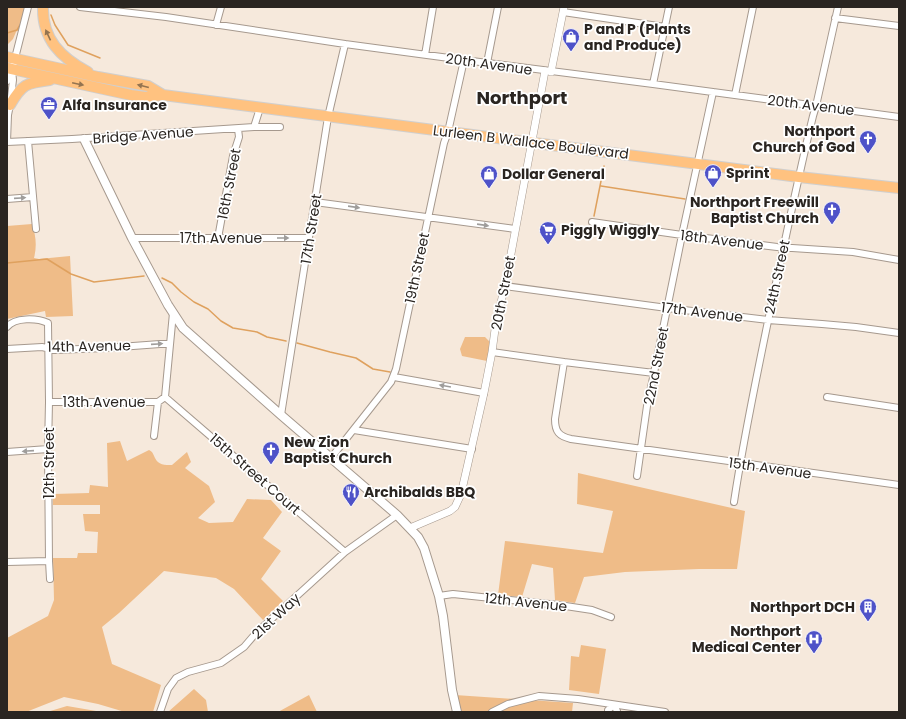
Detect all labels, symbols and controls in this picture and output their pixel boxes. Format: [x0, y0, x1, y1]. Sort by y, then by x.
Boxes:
place label: P and P (Plants and Produce) [584, 19, 691, 55]
shop icon: P and P (Plants and Produce) [561, 27, 581, 52]
one-way arrow [45, 28, 51, 40]
street label: 20th Avenue [444, 48, 534, 80]
one-way arrow [72, 82, 84, 88]
one-way arrow [137, 83, 149, 89]
district label: Northport [477, 85, 567, 110]
street label: 20th Avenue [766, 90, 856, 120]
office icon: Alfa Insurance [39, 95, 59, 120]
place label: Alfa Insurance [62, 95, 167, 115]
street label: Lurleen B Wallace Boulevard [432, 120, 630, 164]
street label: Bridge Avenue [92, 121, 194, 149]
place label: Northport Church of God [753, 121, 855, 157]
church icon: Northport Church of God [858, 129, 878, 154]
street label: 16th Street [212, 147, 246, 221]
shop icon: Sprint [703, 163, 723, 188]
place label: Sprint [726, 163, 770, 183]
shop icon: Dollar General [479, 164, 499, 189]
place label: Dollar General [502, 164, 605, 184]
street label: 17th Street [296, 192, 326, 266]
place label: Northport Freewill Baptist Church [690, 192, 819, 228]
one-way arrow [14, 195, 26, 202]
church icon: Northport Freewill Baptist Church [822, 200, 842, 225]
one-way arrow [348, 204, 360, 210]
supermarket icon: Piggly Wiggly [538, 220, 558, 245]
place label: Piggly Wiggly [561, 220, 660, 240]
one-way arrow [477, 222, 489, 228]
street label: 18th Avenue [679, 225, 765, 255]
street label: 17th Avenue [180, 228, 263, 248]
street label: 19th Street [400, 231, 434, 305]
one-way arrow [277, 235, 290, 241]
street label: 24th Street [759, 238, 795, 316]
street label: 20th Street [486, 254, 520, 332]
street label: 17th Avenue [660, 297, 744, 327]
street label: 22nd Street [639, 325, 673, 407]
street label: 14th Avenue [47, 335, 131, 357]
one-way arrow [151, 341, 163, 348]
one-way arrow [439, 383, 451, 389]
street label: 13th Avenue [62, 392, 146, 412]
street label: 12th Street [39, 427, 59, 499]
street label: 15th Street Court [205, 429, 305, 519]
place label: New Zion Baptist Church [284, 432, 392, 468]
church icon: New Zion Baptist Church [261, 440, 281, 465]
one-way arrow [22, 447, 34, 454]
street label: 15th Avenue [727, 452, 813, 484]
restaurant icon: Archibalds BBQ [341, 482, 361, 507]
place label: Archibalds BBQ [364, 482, 475, 502]
street label: 21st Way [247, 588, 305, 644]
street label: 12th Avenue [484, 588, 569, 616]
place label: Northport DCH [750, 597, 855, 617]
building icon: Northport DCH [858, 597, 878, 622]
place label: Northport Medical Center [692, 621, 801, 657]
hospital icon: Northport Medical Center [804, 629, 824, 654]

